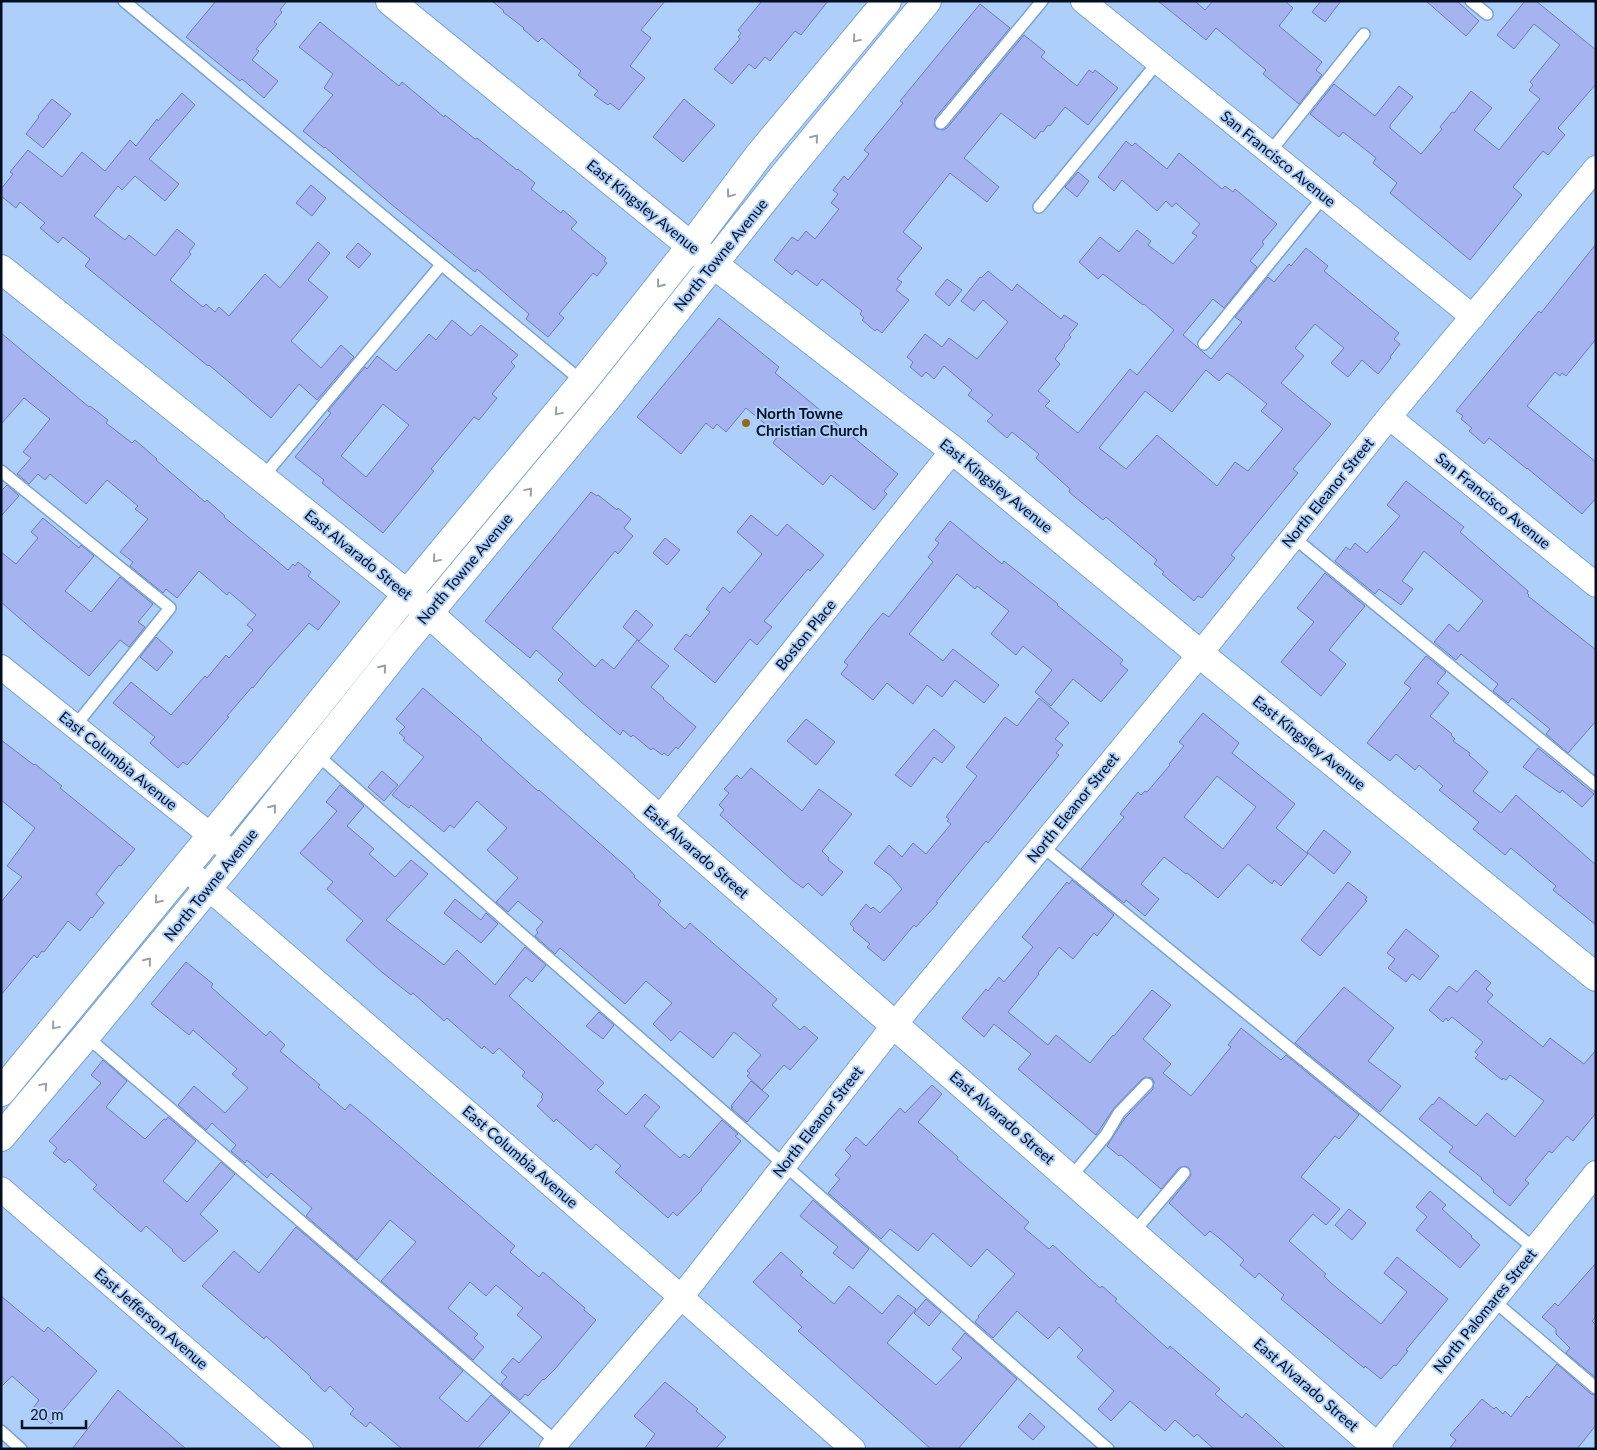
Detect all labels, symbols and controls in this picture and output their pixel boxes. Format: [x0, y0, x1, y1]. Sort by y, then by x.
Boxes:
one-way arrow [853, 33, 862, 42]
street label: San Francisco Avenue [1218, 106, 1340, 210]
one-way arrow [810, 134, 819, 143]
street label: East Kingsley Avenue [584, 155, 704, 257]
one-way arrow [727, 188, 735, 197]
street label: North Towne Avenue [670, 195, 771, 314]
one-way arrow [658, 278, 666, 287]
place label: North Towne Christian Church [756, 404, 868, 439]
one-way arrow [555, 406, 564, 415]
marker: North Towne Christian Church [740, 417, 752, 429]
street label: East Kingsley Avenue [937, 434, 1057, 536]
street label: North Eleanor Street [1278, 434, 1377, 551]
street label: San Francisco Avenue [1433, 448, 1555, 552]
one-way arrow [524, 488, 533, 497]
street label: East Alvarado Street [301, 505, 416, 603]
street label: North Towne Avenue [413, 509, 516, 627]
one-way arrow [434, 553, 442, 562]
street label: Boston Place [771, 595, 839, 673]
one-way arrow [377, 665, 385, 674]
street label: East Kingsley Avenue [1250, 691, 1370, 793]
street label: East Columbia Avenue [56, 707, 181, 813]
street label: North Eleanor Street [1023, 749, 1122, 866]
street label: East Alvarado Street [641, 801, 753, 902]
one-way arrow [267, 805, 275, 814]
street label: North Towne Avenue [160, 825, 261, 944]
one-way arrow [155, 895, 164, 904]
one-way arrow [143, 958, 151, 967]
one-way arrow [53, 1020, 61, 1029]
street label: North Eleanor Street [768, 1062, 866, 1180]
street label: East Alvarado Street [947, 1067, 1059, 1168]
one-way arrow [38, 1083, 47, 1092]
street label: East Columbia Avenue [459, 1101, 582, 1211]
street label: North Palomares Street [1429, 1244, 1540, 1376]
street label: East Jefferson Avenue [91, 1264, 212, 1373]
street label: East Alvarado Street [1251, 1334, 1363, 1435]
scale bar [22, 1398, 86, 1430]
text: 20 m [30, 1405, 64, 1423]

